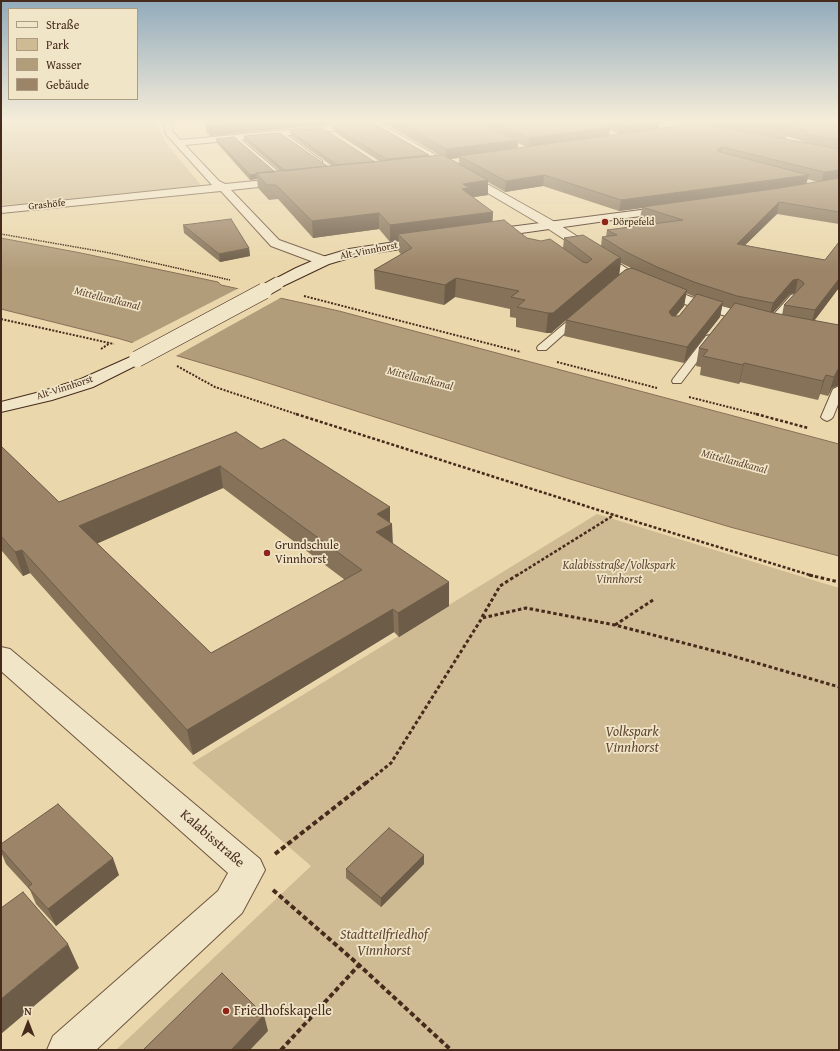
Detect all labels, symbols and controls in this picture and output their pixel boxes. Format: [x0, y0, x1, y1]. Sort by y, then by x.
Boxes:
legend [8, 8, 138, 100]
text: Straße [46, 16, 79, 33]
text: Park [46, 36, 69, 53]
text: Wasser [46, 56, 82, 73]
text: Gebäude [46, 76, 89, 93]
street label: Grashöfe [28, 197, 66, 213]
place label: Dörpefeld [613, 216, 654, 228]
marker: Dörpefeld [600, 217, 610, 227]
street label: Alt-Vinnhorst [339, 240, 399, 262]
water label: Mittellandkanal [73, 284, 141, 314]
water label: Mittellandkanal [386, 364, 454, 394]
street label: Alt-Vinnhorst [35, 373, 95, 403]
water label: Mittellandkanal [700, 447, 768, 477]
place label: Grundschule Vinnhorst [275, 539, 339, 567]
marker: Grundschule Vinnhorst [262, 548, 272, 558]
park label: Kalabisstraße/Volkspark Vinnhorst [562, 559, 676, 587]
park label: Volkspark Vinnhorst [605, 724, 659, 756]
street label: Kalabisstraße [176, 807, 248, 871]
park label: Stadtteilfriedhof Vinnhorst [340, 927, 428, 960]
north arrow [8, 1003, 48, 1043]
text: N [24, 1003, 32, 1019]
place label: Friedhofskapelle [234, 1003, 332, 1019]
marker: Friedhofskapelle [221, 1006, 231, 1016]

